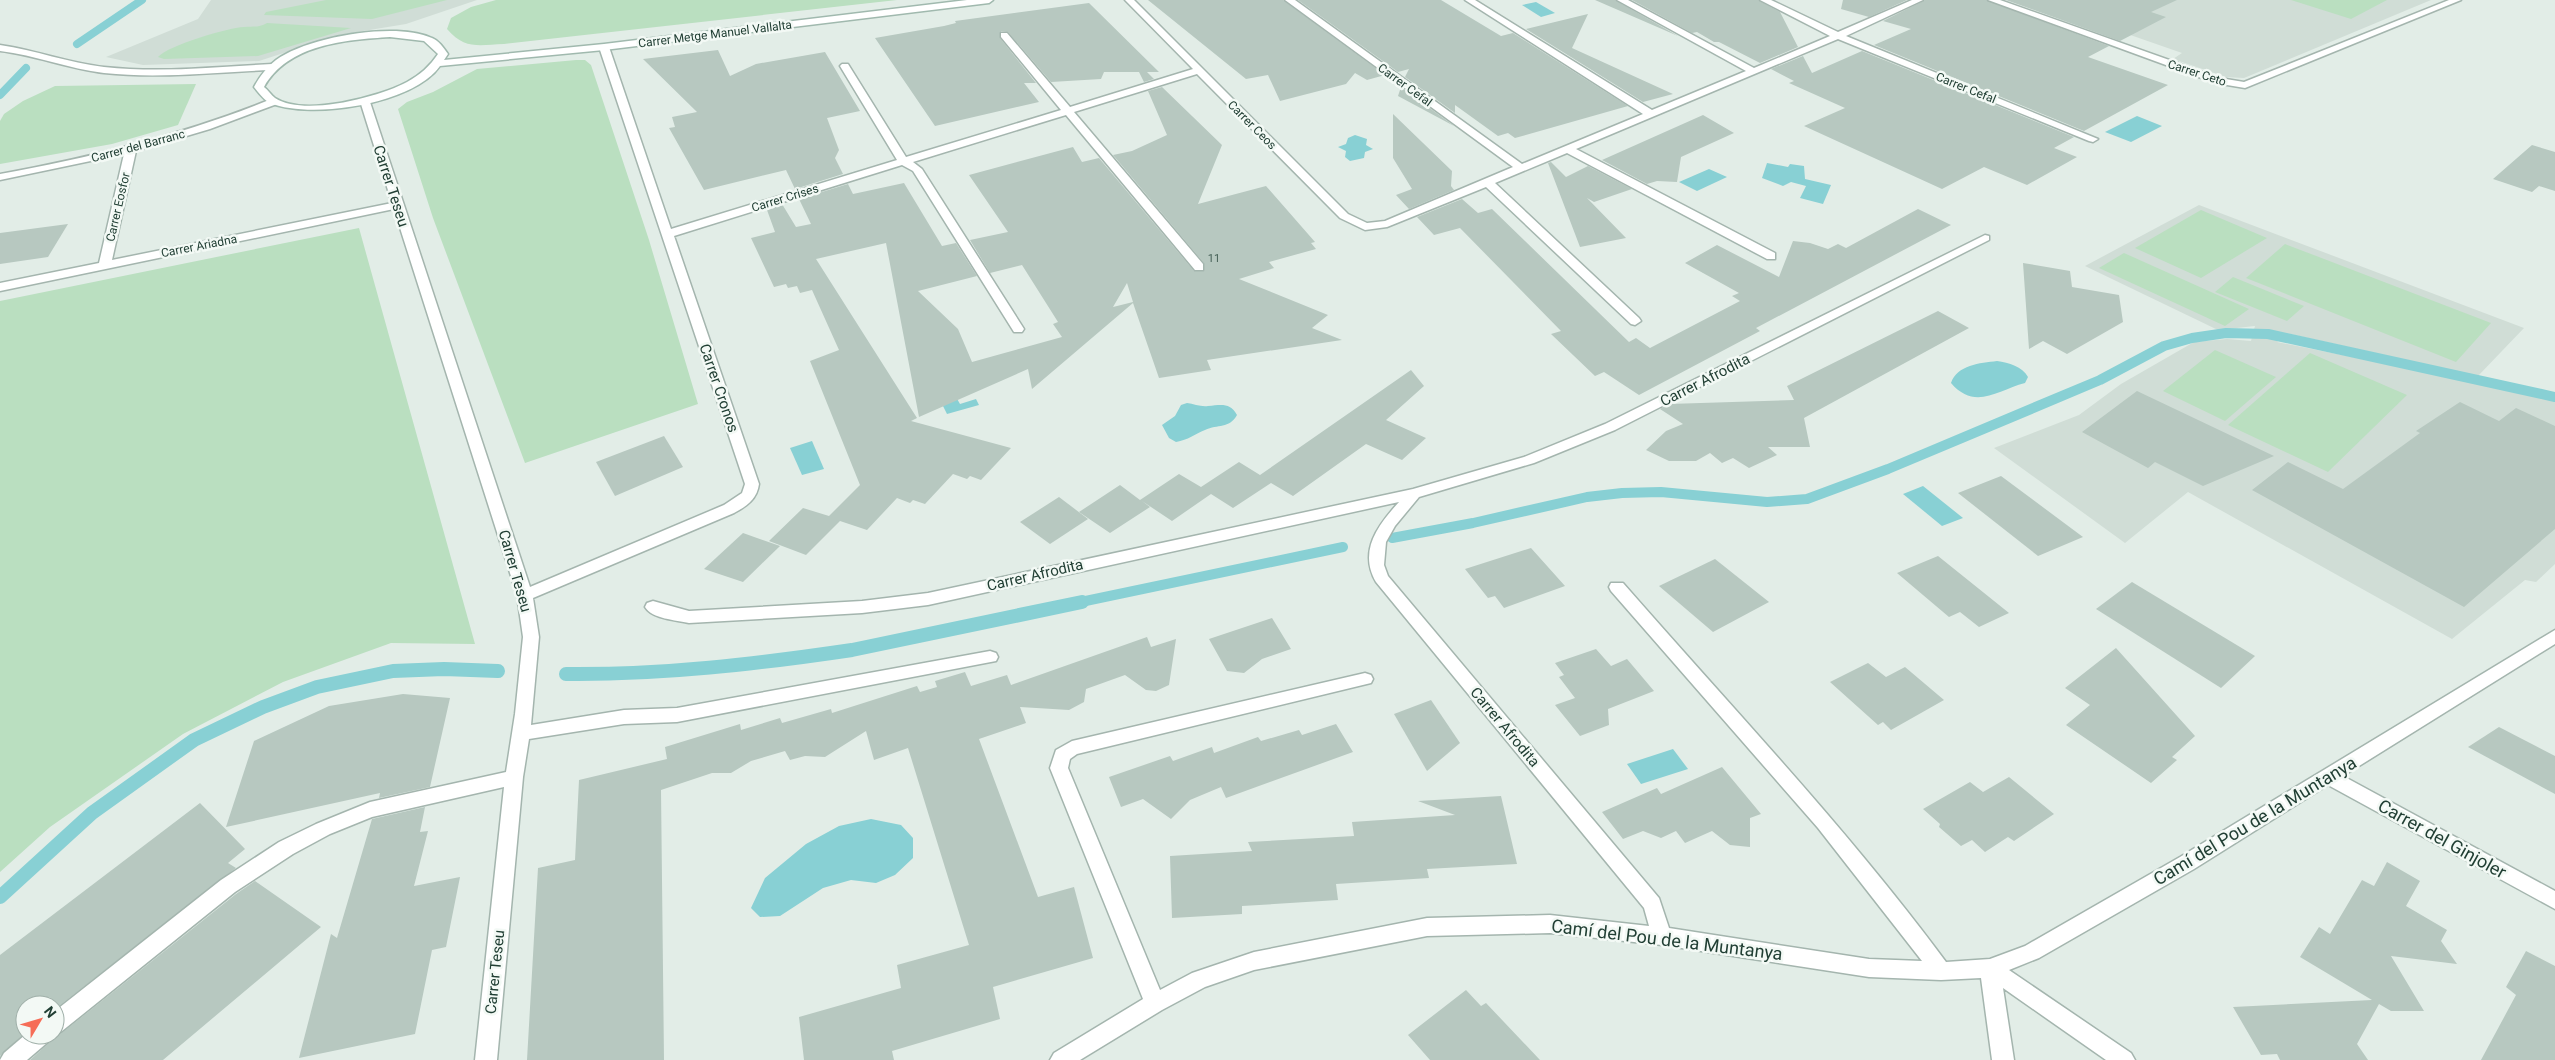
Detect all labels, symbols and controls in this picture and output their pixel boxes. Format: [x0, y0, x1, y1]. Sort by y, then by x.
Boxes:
street label: Carrer Metge Manuel Vallalta [637, 18, 793, 50]
street label: Carrer Ceto [2166, 57, 2228, 89]
street label: Carrer Cefal [1375, 61, 1435, 109]
street label: Carrer Cefal [1934, 70, 1998, 106]
street label: Carrer Ceos [1225, 98, 1279, 152]
street label: Carrer del Barranc [90, 127, 186, 165]
street label: Carrer Teseu [369, 143, 413, 229]
street label: Carrer Eosfor [103, 171, 133, 243]
street label: Carrer Crises [750, 181, 820, 215]
street label: Carrer Ariadna [160, 232, 238, 260]
house number: 11 [1208, 252, 1220, 265]
street label: Carrer Cronos [695, 341, 743, 435]
street label: Carrer Afrodita [1657, 350, 1753, 410]
street label: Carrer Teseu [495, 528, 535, 614]
street label: Carrer Afrodita [985, 555, 1085, 595]
street label: Carrer Afrodita [1466, 684, 1544, 770]
street label: Camí del Pou de la Muntanya [2150, 752, 2360, 890]
street label: Carrer del Ginjoler [2374, 795, 2510, 882]
street label: Camí del Pou de la Muntanya [1550, 915, 1784, 964]
street label: Carrer Teseu [482, 929, 508, 1015]
north arrow [15, 995, 65, 1045]
text: N [41, 1003, 60, 1021]

